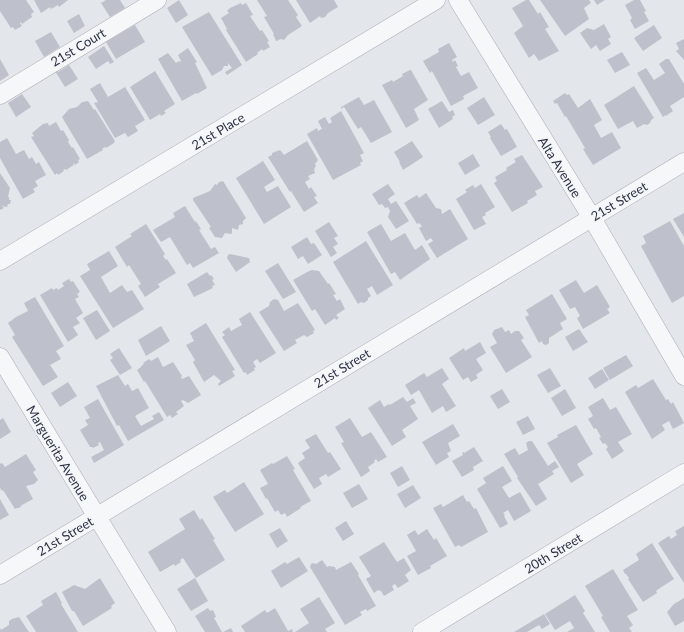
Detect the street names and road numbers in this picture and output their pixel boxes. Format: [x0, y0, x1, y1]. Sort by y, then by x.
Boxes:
street label: 21st Court [48, 24, 109, 70]
street label: 21st Place [189, 109, 247, 153]
street label: Alta Avenue [535, 134, 585, 201]
street label: 21st Street [588, 178, 650, 224]
street label: 21st Street [311, 345, 373, 391]
street label: Marguerita Avenue [23, 402, 93, 504]
street label: 21st Street [34, 513, 96, 559]
street label: 20th Street [521, 529, 585, 576]

